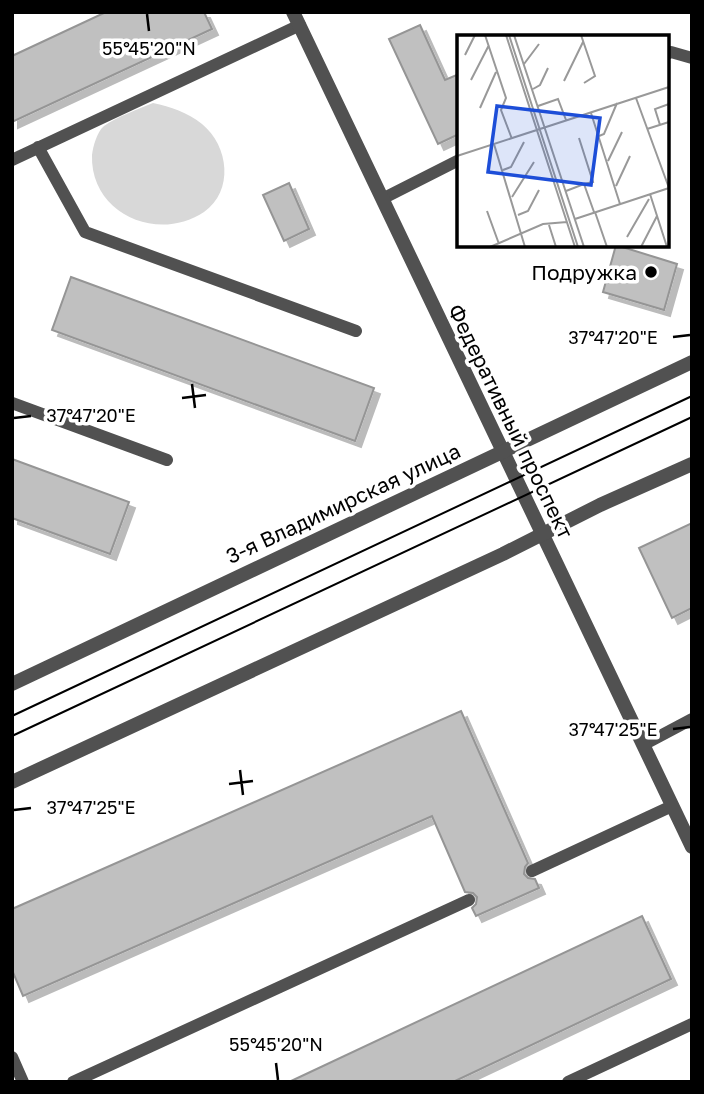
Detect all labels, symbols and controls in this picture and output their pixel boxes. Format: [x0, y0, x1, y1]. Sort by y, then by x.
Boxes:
inset map [457, 35, 669, 247]
text: 55°45'20"N [102, 37, 196, 59]
place label: Подружка [531, 259, 637, 285]
marker: Подружка [643, 264, 659, 280]
street label: Федеративный проспект [443, 300, 579, 542]
text: 37°47'20"E [568, 326, 658, 348]
text: 37°47'20"E [46, 404, 136, 426]
street label: 3-я Владимирская улица [222, 437, 464, 569]
text: 37°47'25"E [569, 718, 657, 740]
text: 37°47'25"E [47, 796, 135, 818]
text: 55°45'20"N [229, 1033, 323, 1055]

